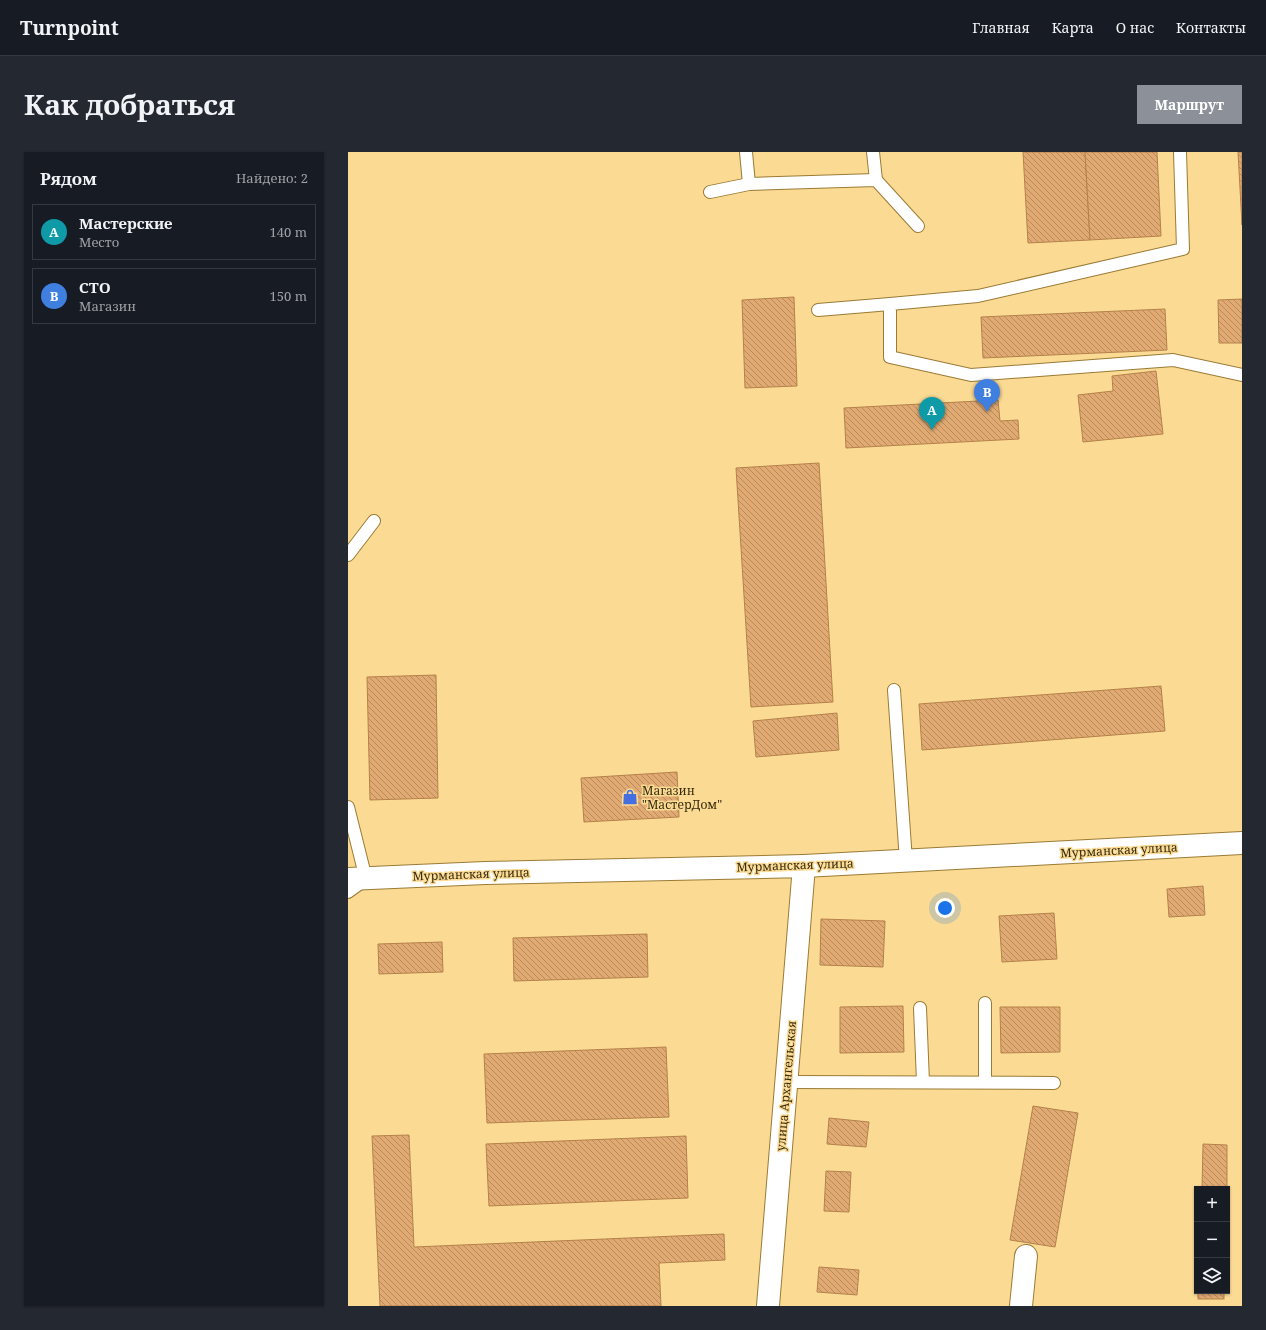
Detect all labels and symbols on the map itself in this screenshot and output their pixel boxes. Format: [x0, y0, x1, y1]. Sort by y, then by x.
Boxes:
pin: B [974, 379, 1000, 412]
pin: A [919, 397, 945, 430]
place label: Магазин "МастерДом" [642, 782, 722, 813]
shop icon: Магазин "МастерДом" [621, 788, 639, 806]
street label: Мурманская улица [1060, 838, 1178, 862]
street label: Мурманская улица [736, 854, 854, 876]
street label: Мурманская улица [412, 863, 530, 885]
your location [935, 898, 955, 918]
street label: улица Архангельская [772, 1020, 800, 1152]

